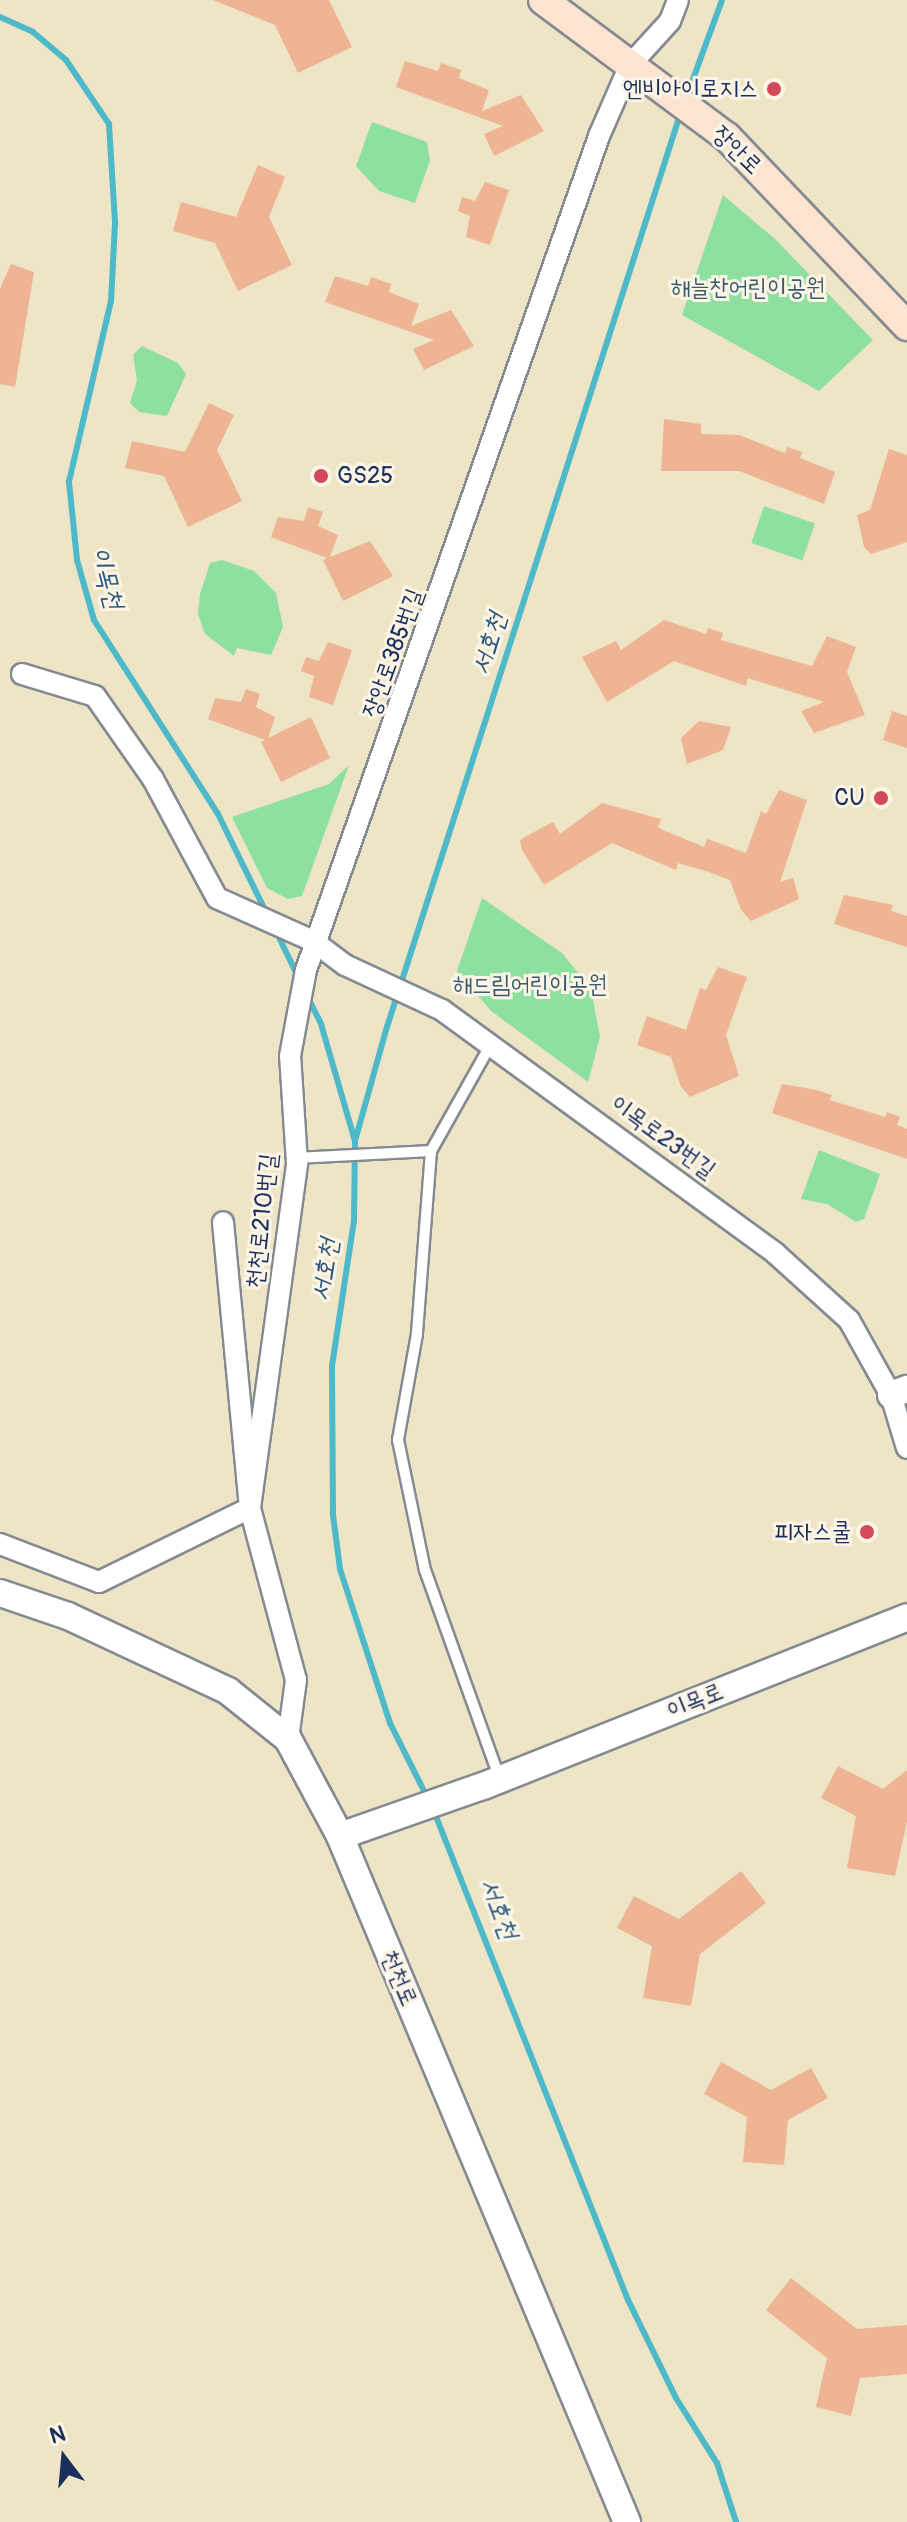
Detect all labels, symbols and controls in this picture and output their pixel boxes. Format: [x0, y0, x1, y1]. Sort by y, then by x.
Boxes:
place label: 엔비아이로지스 [623, 75, 758, 103]
marker: 엔비아이로지스 [765, 80, 783, 98]
street label: 장안로 [706, 120, 768, 180]
park label: 해늘찬어린이공원 [671, 274, 825, 302]
place label: GS25 [337, 462, 393, 490]
marker: GS25 [312, 467, 330, 485]
water label: 이목천 [83, 544, 129, 612]
street label: 장안로385번길 [356, 585, 430, 721]
water label: 서호천 [466, 609, 514, 679]
place label: CU [834, 784, 865, 812]
marker: CU [872, 789, 890, 807]
park label: 해드림어린이공원 [453, 971, 607, 999]
street label: 이목로23번길 [605, 1089, 721, 1185]
street label: 천천로210번길 [241, 1152, 283, 1290]
water label: 서호천 [306, 1237, 346, 1303]
place label: 피자스쿨 [774, 1518, 851, 1546]
marker: 피자스쿨 [858, 1523, 876, 1541]
street label: 이목로 [663, 1677, 727, 1725]
water label: 서호천 [472, 1874, 524, 1944]
street label: 천천로 [374, 1946, 424, 2010]
north arrow [24, 2418, 104, 2498]
text: N [46, 2419, 68, 2450]

